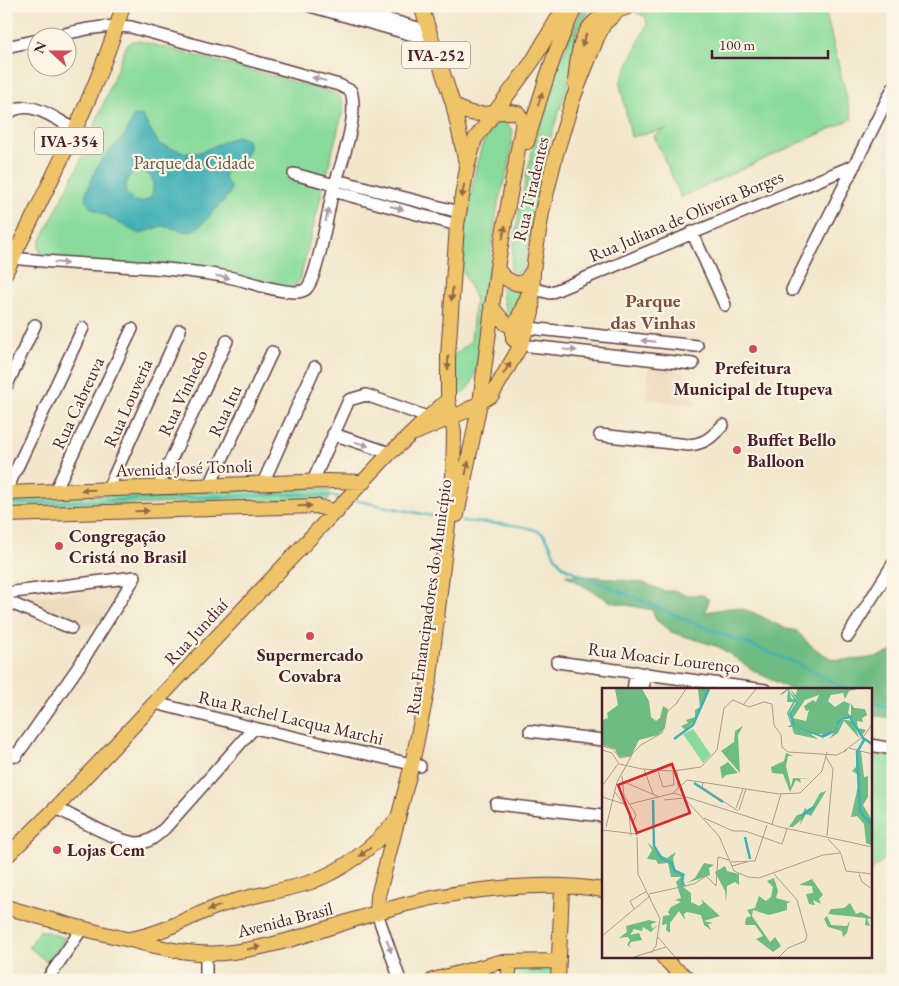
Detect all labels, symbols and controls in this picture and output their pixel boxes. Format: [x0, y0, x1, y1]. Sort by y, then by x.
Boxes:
north arrow [28, 28, 78, 78]
scale bar [712, 28, 828, 60]
one-way arrow [579, 32, 587, 47]
text: 100 m [719, 35, 756, 54]
text: N [29, 38, 51, 56]
road number: IVA-252 [402, 42, 470, 68]
one-way arrow [312, 75, 327, 83]
one-way arrow [536, 91, 544, 106]
road number: IVA-354 [35, 128, 103, 154]
street label: Rua Tiradentes [507, 134, 554, 244]
park label: Parque da Cidade [133, 151, 255, 174]
street label: Rua Juliana de Oliveira Borges [585, 164, 787, 267]
one-way arrow [458, 183, 466, 199]
one-way arrow [390, 205, 405, 213]
one-way arrow [323, 208, 331, 223]
one-way arrow [500, 224, 508, 239]
one-way arrow [54, 259, 70, 267]
one-way arrow [216, 273, 232, 281]
one-way arrow [447, 286, 455, 302]
district label: Parque das Vinhas [610, 288, 696, 335]
one-way arrow [640, 337, 656, 345]
marker: Prefeitura Municipal de Itupeva [747, 343, 759, 355]
street label: Rua Vinhedo [152, 346, 213, 440]
one-way arrow [562, 346, 578, 354]
street label: Rua Cabreuva [46, 352, 109, 453]
street label: Rua Louveria [98, 354, 158, 450]
one-way arrow [443, 355, 451, 371]
place label: Prefeitura Municipal de Itupeva [673, 356, 833, 400]
one-way arrow [503, 361, 512, 374]
street label: Rua Itu [203, 381, 247, 440]
place label: Buffet Bello Balloon [747, 428, 836, 472]
one-way arrow [354, 441, 369, 448]
marker: Buffet Bello Balloon [731, 444, 743, 456]
street label: Avenida José Tonoli [114, 454, 253, 481]
one-way arrow [463, 460, 471, 475]
street label: Rua Emancipadores do Município [401, 477, 456, 716]
one-way arrow [79, 487, 95, 495]
one-way arrow [297, 502, 313, 510]
one-way arrow [135, 507, 151, 515]
place label: Congregação Cristá no Brasil [69, 524, 187, 568]
marker: Congregação Cristá no Brasil [53, 540, 65, 552]
street label: Rua Jundiaí [159, 593, 233, 670]
marker: Supermercado Covabra [304, 630, 316, 642]
street label: Rua Moacir Lourenço [587, 637, 742, 678]
place label: Supermercado Covabra [257, 643, 363, 687]
street label: Rua Rachel Lacqua Marchi [196, 685, 386, 750]
inset map [602, 688, 872, 958]
place label: Lojas Cem [67, 838, 146, 861]
marker: Lojas Cem [51, 844, 63, 856]
one-way arrow [358, 847, 372, 857]
street label: Avenida Brasil [234, 897, 335, 943]
one-way arrow [207, 904, 221, 912]
one-way arrow [385, 939, 393, 954]
one-way arrow [246, 944, 261, 952]

